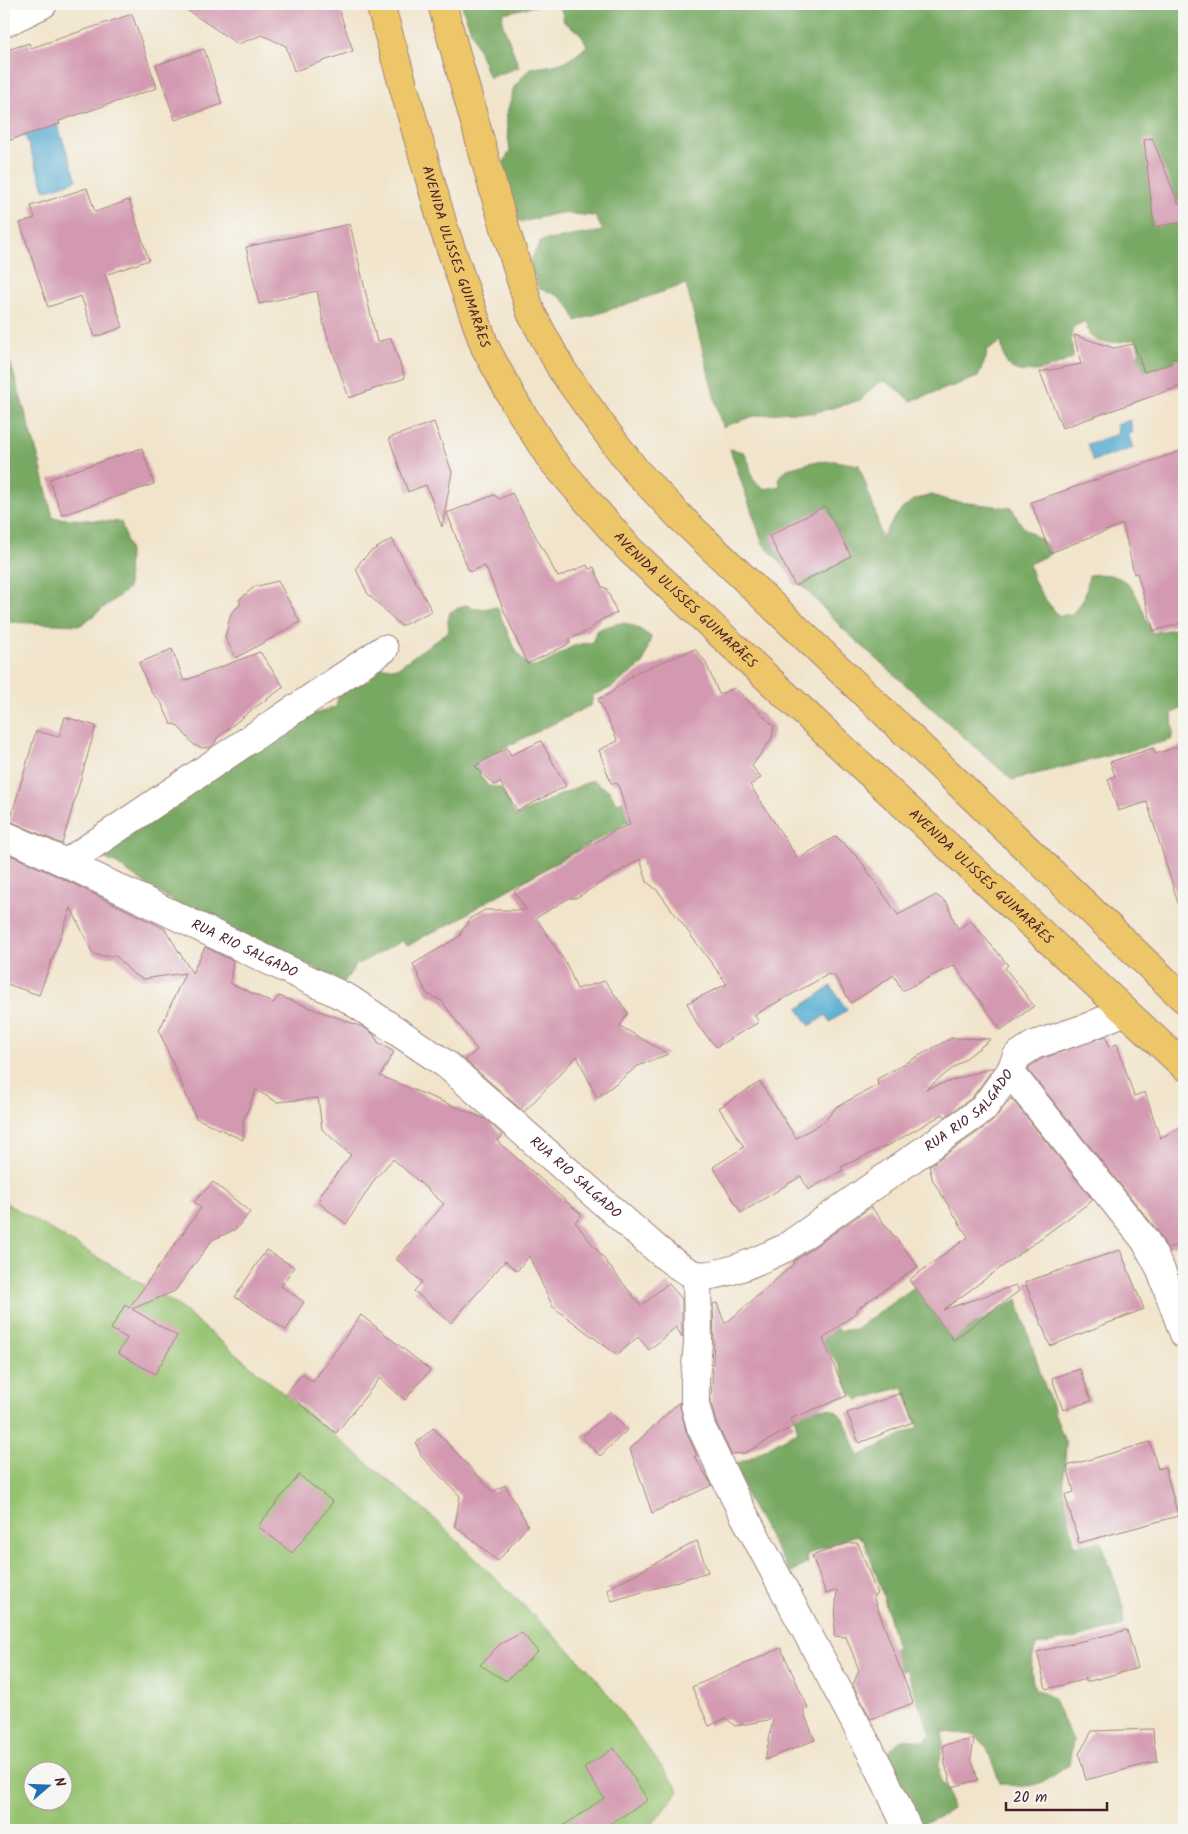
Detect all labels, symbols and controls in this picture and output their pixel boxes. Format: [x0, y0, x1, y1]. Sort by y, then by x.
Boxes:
street label: AVENIDA ULISSES GUIMARÃES [416, 163, 496, 352]
street label: AVENIDA ULISSES GUIMARÃES [608, 527, 762, 674]
street label: AVENIDA ULISSES GUIMARÃES [904, 804, 1059, 950]
street label: RUA RIO SALGADO [187, 914, 302, 984]
street label: RUA RIO SALGADO [920, 1065, 1020, 1158]
street label: RUA RIO SALGADO [525, 1131, 626, 1224]
north arrow [22, 1762, 72, 1812]
text: N [48, 1774, 71, 1790]
scale bar [1006, 1779, 1107, 1811]
text: 20 m [1013, 1786, 1047, 1810]

